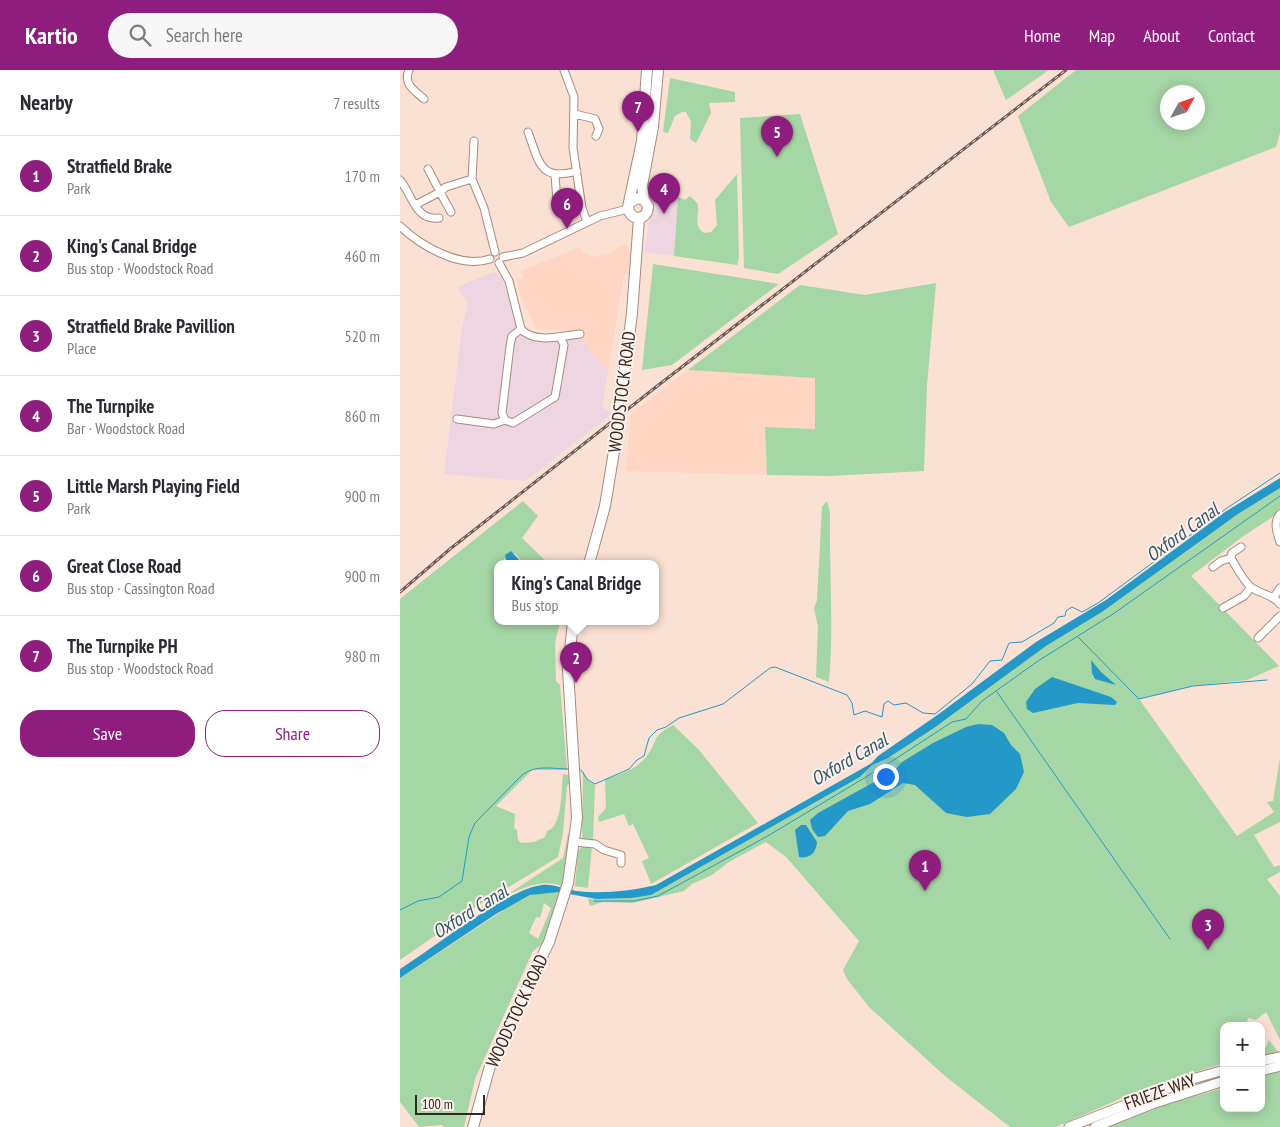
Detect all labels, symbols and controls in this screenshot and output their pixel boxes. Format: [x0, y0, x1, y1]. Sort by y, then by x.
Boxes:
search box [108, 13, 458, 58]
text: Kartio [25, 20, 78, 51]
icon: search [126, 21, 154, 49]
text: Search here [166, 23, 243, 47]
text: Home [1024, 24, 1061, 47]
text: Map [1089, 24, 1115, 47]
text: About [1143, 24, 1180, 47]
text: Contact [1208, 24, 1255, 47]
north arrow [1160, 85, 1205, 130]
text: Nearby [20, 89, 73, 116]
pin: 7 [622, 91, 654, 132]
text: 7 results [333, 93, 380, 113]
pin: 5 [761, 116, 793, 157]
text: Stratfield Brake [67, 154, 172, 178]
text: 1 [32, 166, 40, 186]
text: 170 m [345, 166, 380, 186]
pin: 4 [648, 173, 680, 214]
text: Park [67, 178, 91, 198]
pin: 6 [551, 188, 583, 229]
text: King's Canal Bridge [67, 234, 197, 258]
text: 2 [32, 246, 40, 266]
text: 460 m [345, 246, 380, 266]
text: Bus stop · Woodstock Road [67, 258, 214, 278]
text: Stratfield Brake Pavillion [67, 314, 235, 338]
text: 3 [32, 326, 40, 346]
text: 520 m [345, 326, 380, 346]
street label: WOODSTOCK ROAD [603, 330, 640, 454]
text: Place [67, 338, 96, 358]
text: The Turnpike [67, 394, 154, 418]
text: 4 [32, 406, 40, 426]
text: 860 m [345, 406, 380, 426]
text: Bar · Woodstock Road [67, 418, 185, 438]
text: Little Marsh Playing Field [67, 474, 240, 498]
text: 5 [32, 486, 40, 506]
text: 900 m [345, 486, 380, 506]
water label: Oxford Canal [1141, 497, 1225, 567]
text: Park [67, 498, 91, 518]
text: Great Close Road [67, 554, 181, 578]
popup [494, 560, 659, 625]
text: 6 [32, 566, 40, 586]
text: 900 m [345, 566, 380, 586]
text: King's Canal Bridge [512, 571, 641, 595]
text: Bus stop · Cassington Road [67, 578, 215, 598]
text: Bus stop [512, 595, 558, 615]
text: The Turnpike PH [67, 634, 178, 658]
pin: 2 [560, 642, 592, 683]
text: 7 [32, 646, 40, 666]
text: 980 m [345, 646, 380, 666]
text: Bus stop · Woodstock Road [67, 658, 214, 678]
button: Save [20, 710, 195, 757]
button: Share [205, 710, 380, 757]
water label: Oxford Canal [806, 727, 893, 791]
your location [873, 764, 899, 790]
pin: 1 [909, 850, 941, 891]
water label: Oxford Canal [428, 878, 514, 944]
pin: 3 [1192, 909, 1224, 950]
street label: WOODSTOCK ROAD [480, 951, 553, 1071]
map controls [1220, 1022, 1265, 1112]
button: + [1220, 1022, 1265, 1067]
button: − [1220, 1067, 1265, 1112]
street label: FRIEZE WAY [1121, 1068, 1199, 1115]
scale bar [415, 1092, 485, 1115]
text: 100 m [422, 1095, 453, 1113]

